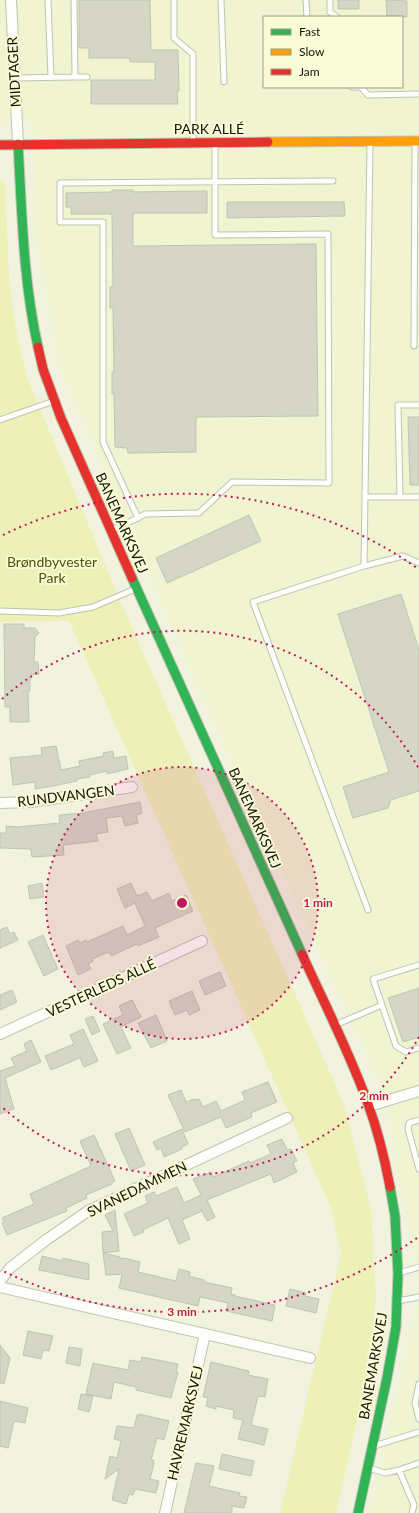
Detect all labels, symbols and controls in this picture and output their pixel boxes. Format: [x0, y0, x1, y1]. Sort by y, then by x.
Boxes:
legend [263, 16, 403, 88]
text: Fast [299, 24, 321, 39]
street label: MIDTAGER [3, 36, 24, 108]
text: Slow [299, 44, 325, 59]
text: Jam [299, 64, 320, 79]
street label: PARK ALLÉ [174, 120, 244, 137]
street label: BANEMARKSVEJ [93, 470, 152, 576]
park label: Brøndbyvester Park [7, 553, 97, 586]
street label: BANEMARKSVEJ [226, 765, 285, 871]
street label: RUNDVANGEN [16, 781, 116, 810]
text: 1 min [303, 895, 333, 910]
centre of rings [175, 896, 189, 910]
street label: VESTERLEDS ALLÉ [43, 955, 158, 1020]
text: 2 min [359, 1088, 389, 1103]
street label: SVANEDAMMEN [84, 1157, 189, 1220]
text: 3 min [167, 1304, 197, 1319]
street label: BANEMARKSVEJ [355, 1311, 390, 1421]
street label: HAVREMARKSVEJ [163, 1364, 206, 1482]

